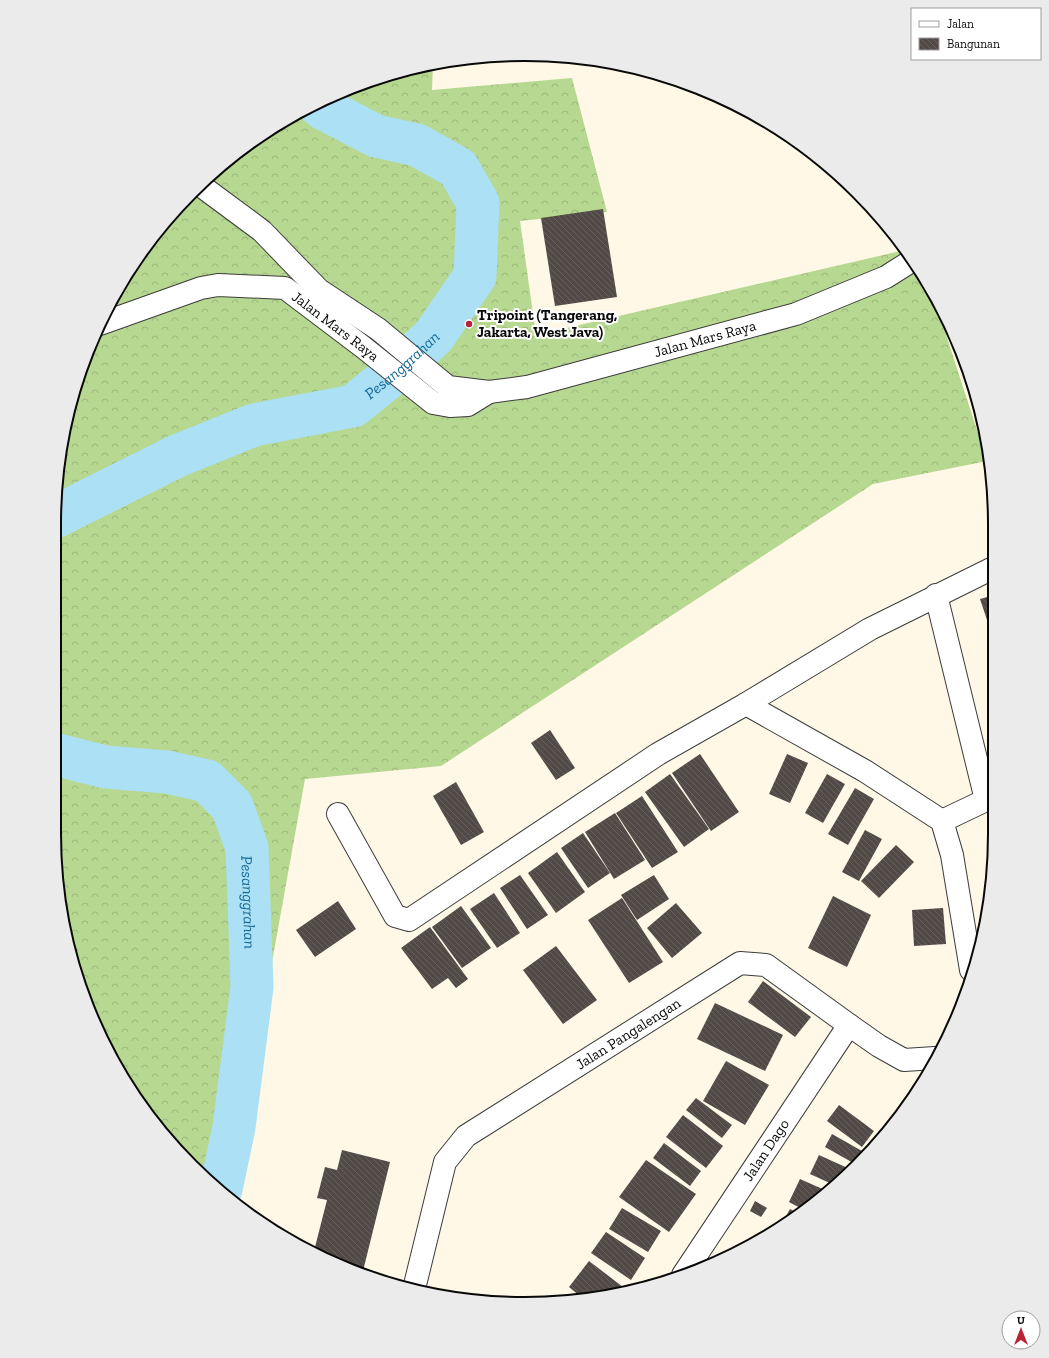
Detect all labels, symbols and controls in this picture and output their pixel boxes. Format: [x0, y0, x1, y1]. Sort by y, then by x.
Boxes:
legend [911, 8, 1041, 60]
text: Jalan [947, 17, 974, 31]
text: Bangunan [947, 37, 1000, 51]
street label: Jalan Mars Raya [288, 288, 383, 365]
place label: Tripoint (Tangerang, Jakarta, West Java) [477, 306, 617, 341]
street label: Jalan Mars Raya [652, 316, 758, 361]
marker: Tripoint (Tangerang, Jakarta, West Java) [464, 319, 474, 329]
water label: Pesanggrahan [361, 327, 443, 403]
water label: Pesanggrahan [237, 855, 260, 949]
street label: Jalan Pangalengan [572, 994, 684, 1073]
street label: Jalan Dago [739, 1115, 793, 1184]
north arrow [1001, 1310, 1041, 1350]
text: U [1017, 1314, 1025, 1327]

